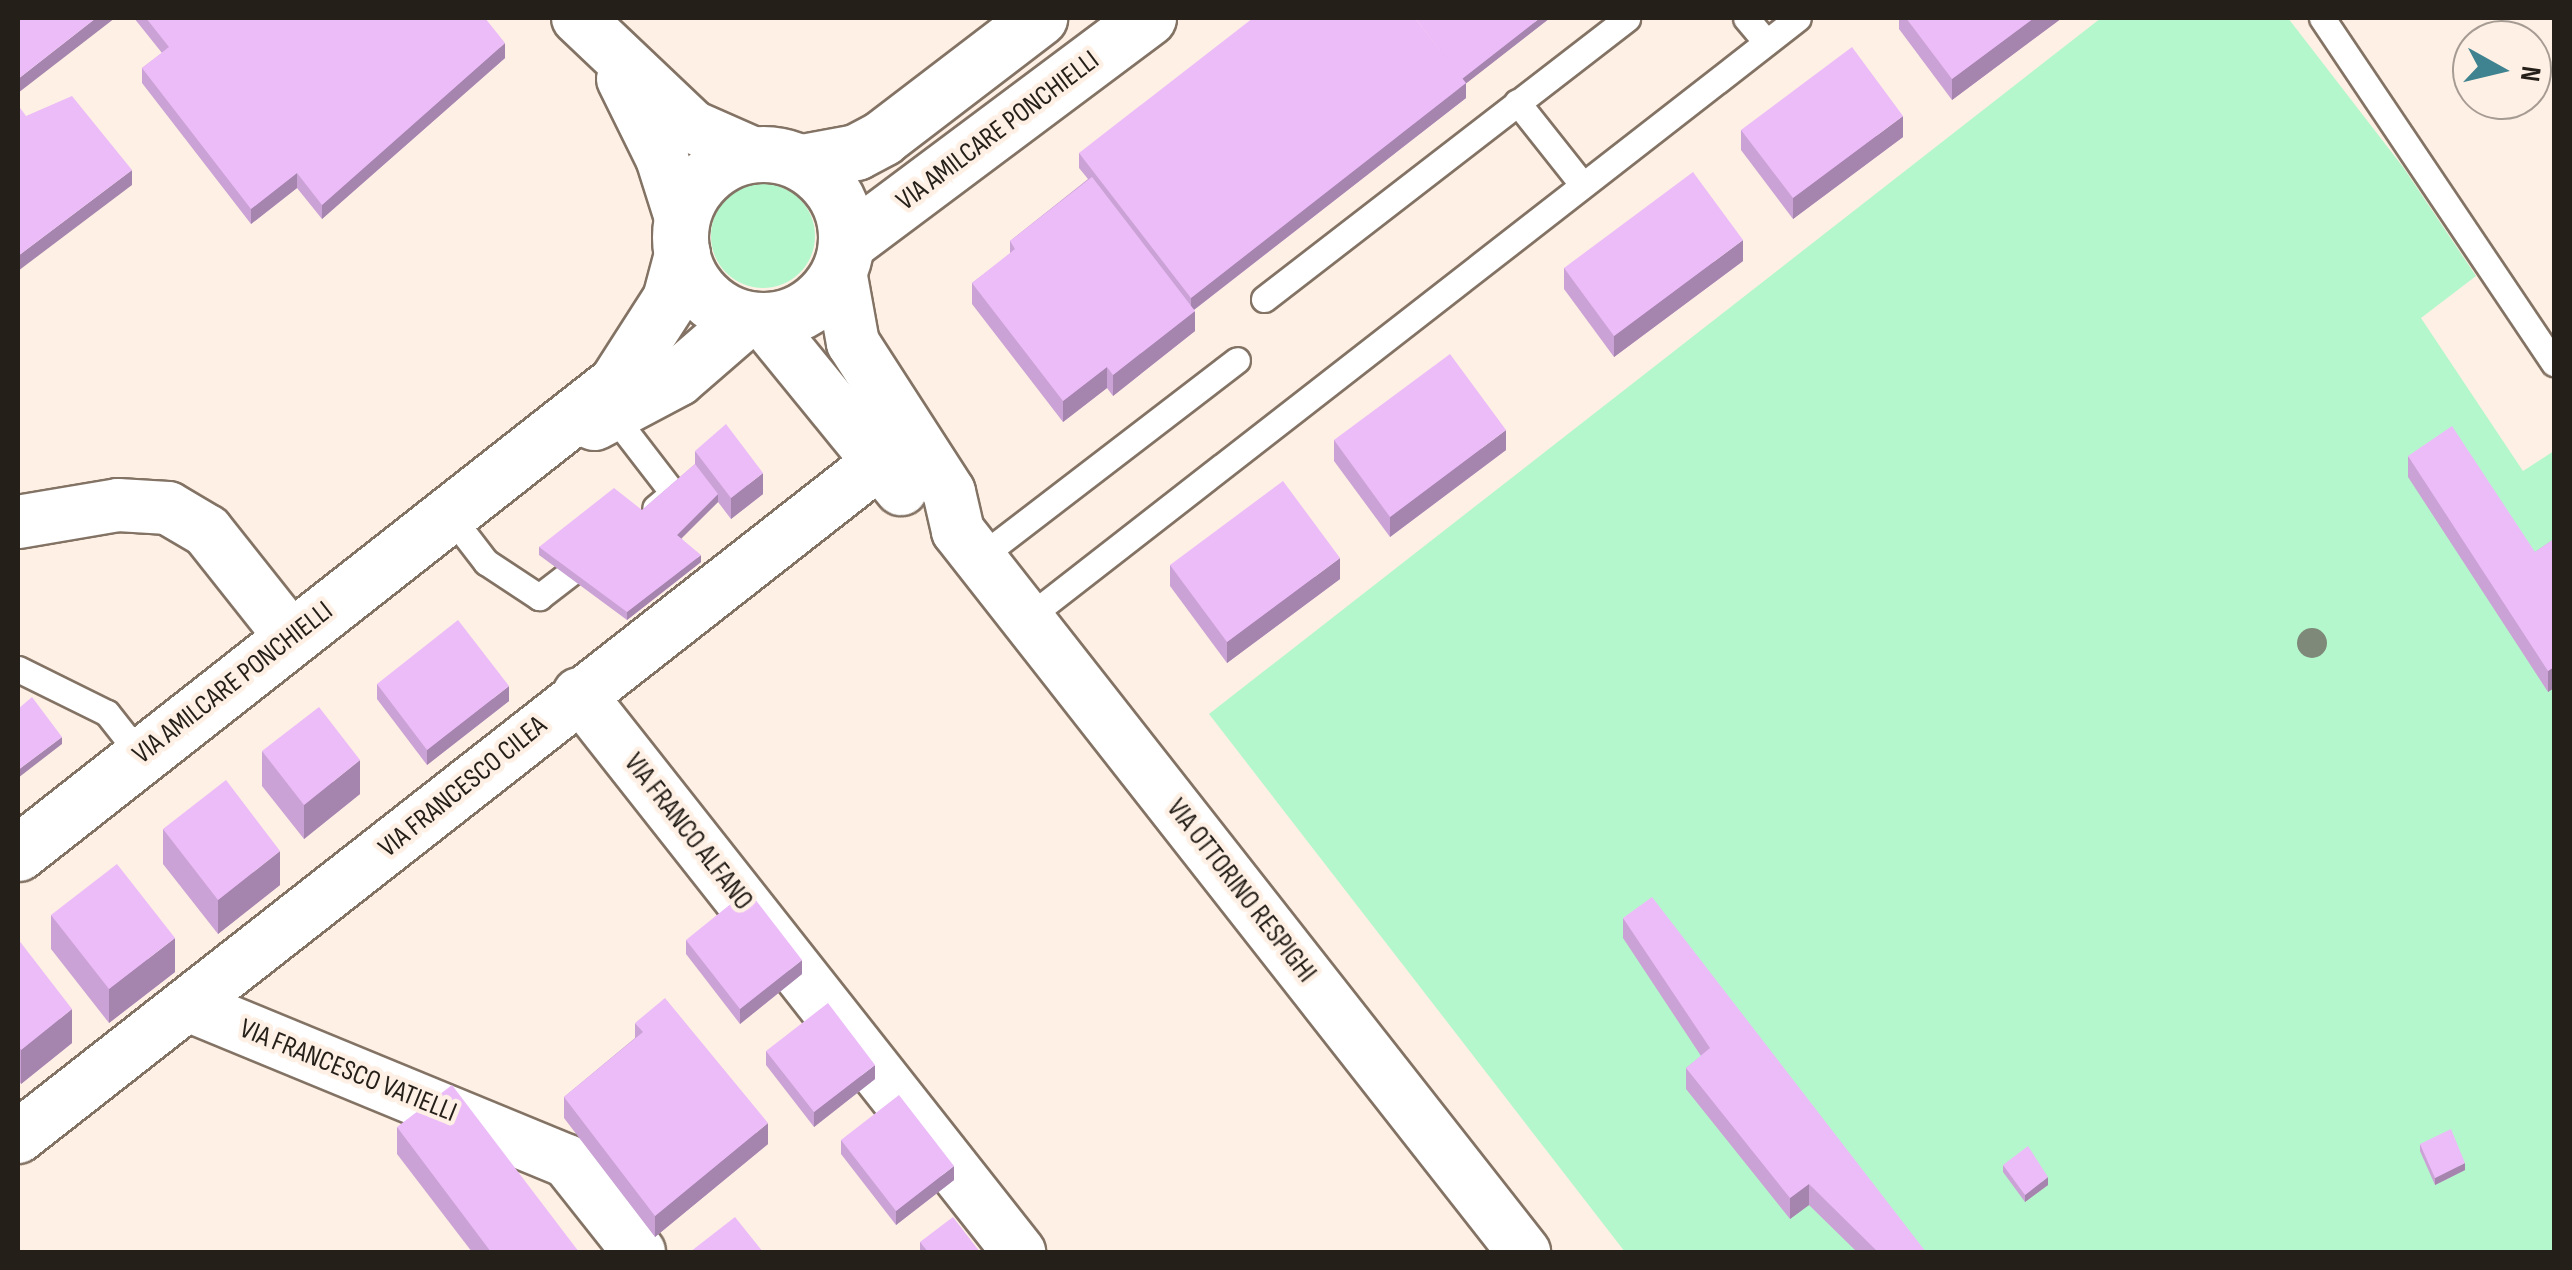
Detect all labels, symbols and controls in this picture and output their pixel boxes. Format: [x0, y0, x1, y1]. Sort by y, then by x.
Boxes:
north arrow [2452, 20, 2552, 120]
street label: VIA AMILCARE PONCHIELLI [890, 44, 1106, 218]
text: N [2513, 64, 2548, 84]
street label: VIA AMILCARE PONCHIELLI [126, 594, 340, 772]
street label: VIA FRANCESCO CILEA [372, 709, 554, 865]
street label: VIA FRANCO ALFANO [617, 747, 759, 917]
street label: VIA OTTORINO RESPIGHI [1159, 793, 1323, 989]
street label: VIA FRANCESCO VATIELLI [235, 1012, 461, 1130]

